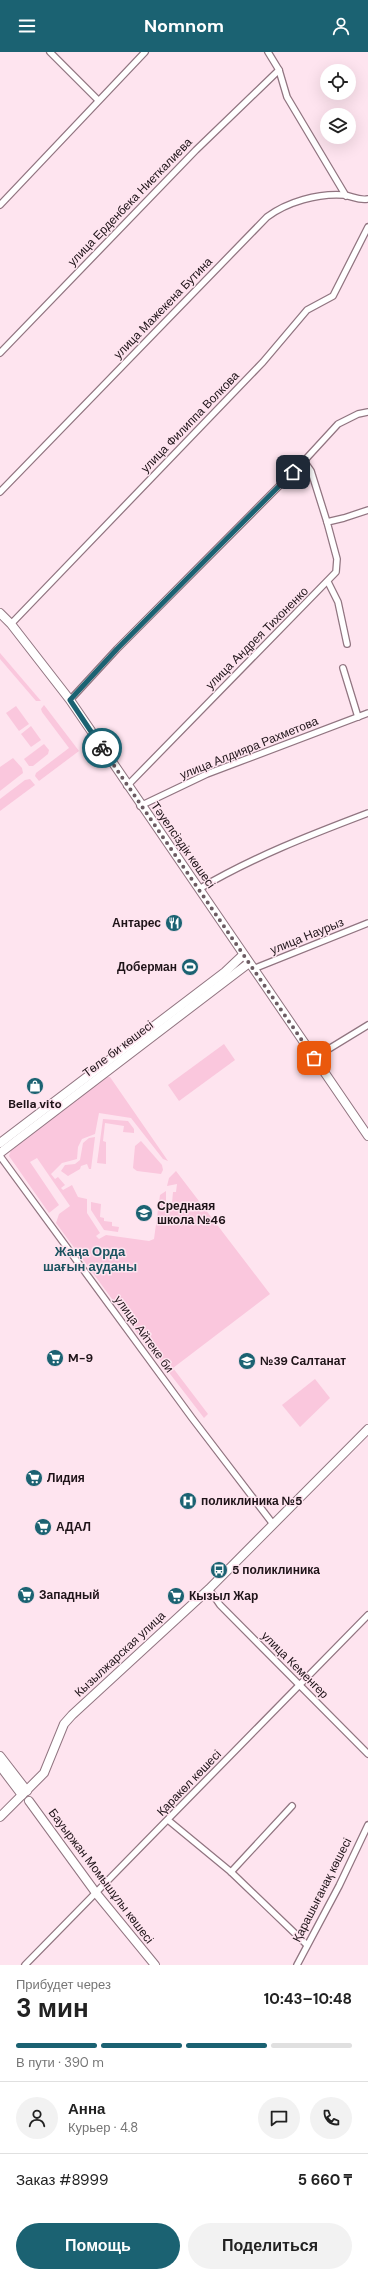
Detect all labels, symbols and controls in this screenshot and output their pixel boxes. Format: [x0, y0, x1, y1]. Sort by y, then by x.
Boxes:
text: Nomnom [144, 14, 224, 38]
icon: menu [16, 15, 38, 37]
icon: person [330, 15, 352, 37]
map controls [320, 64, 356, 144]
button: locate [320, 64, 356, 100]
button: layers [320, 108, 356, 144]
street label: улица Ерденбека Ниеткалиева [64, 134, 196, 270]
street label: улица Мажекена Бутина [110, 254, 216, 362]
street label: улица Филиппа Волкова [137, 368, 243, 476]
pin [276, 455, 310, 489]
icon: home [282, 461, 304, 483]
street label: улица Андрея Тихоненко [202, 583, 312, 693]
street label: улица Алдияра Рахметова [178, 713, 321, 783]
courier [82, 728, 122, 768]
icon: bike [91, 737, 113, 759]
street label: Тәуелсіздік көшесі [147, 799, 219, 891]
restaurant icon: Антарес [164, 913, 184, 933]
street label: улица Наурыз [268, 914, 347, 958]
place label: Антарес [112, 915, 161, 931]
sports icon: Доберман [180, 957, 200, 977]
place label: Доберман [117, 959, 177, 975]
street label: Төле би көшесі [79, 1017, 157, 1081]
pin [297, 1041, 331, 1075]
icon: bag [303, 1047, 325, 1069]
shop icon: Bella vito [25, 1076, 45, 1096]
place label: Bella vito [8, 1096, 62, 1112]
place label: Среднаяя школа №46 [157, 1198, 226, 1228]
school or university icon: Среднаяя школа №46 [134, 1203, 154, 1223]
district label: Жаңа Орда шағын ауданы [43, 1243, 137, 1275]
street label: улица Айтеке би [111, 1292, 177, 1376]
supermarket icon: M-9 [45, 1348, 65, 1368]
place label: M-9 [68, 1350, 94, 1366]
school or university icon: №39 Салтанат [237, 1351, 257, 1371]
place label: №39 Салтанат [260, 1353, 346, 1369]
supermarket icon: Лидия [24, 1468, 44, 1488]
place label: Лидия [47, 1470, 85, 1486]
hospital icon: поликлиника №5 [178, 1491, 198, 1511]
place label: поликлиника №5 [201, 1493, 302, 1509]
supermarket icon: АДАЛ [33, 1517, 53, 1537]
place label: АДАЛ [56, 1519, 91, 1535]
bus stop icon: 5 поликлиника [209, 1560, 229, 1580]
place label: 5 поликлиника [232, 1562, 320, 1578]
supermarket icon: Западный [16, 1585, 36, 1605]
supermarket icon: Кызыл Жар [166, 1586, 186, 1606]
place label: Западный [39, 1587, 100, 1603]
place label: Кызыл Жар [189, 1588, 258, 1604]
street label: Кызылжарская улица [71, 1607, 169, 1700]
street label: улица Кеменгер [258, 1628, 332, 1702]
street label: Қаракөл көшесі [153, 1746, 225, 1820]
street label: Бауыржан Момышұлы көшесі [45, 1805, 157, 1947]
street label: Қарашығанақ көшесі [289, 1835, 355, 1945]
text: Прибудет через [16, 1976, 111, 1993]
text: 10:43–10:48 [264, 1989, 352, 2009]
text: 3 мин [16, 1991, 89, 2025]
text: В пути · 390 m [16, 2054, 104, 2071]
button: person [16, 2097, 58, 2139]
button: chat [258, 2097, 300, 2139]
button: phone [310, 2097, 352, 2139]
text: Анна [68, 2099, 105, 2119]
text: Курьер · 4.8 [68, 2119, 138, 2136]
text: Заказ #8999 [16, 2170, 108, 2190]
text: 5 660 ₸ [298, 2170, 352, 2190]
button: Помощь [16, 2223, 180, 2269]
button: Поделиться [188, 2223, 352, 2269]

